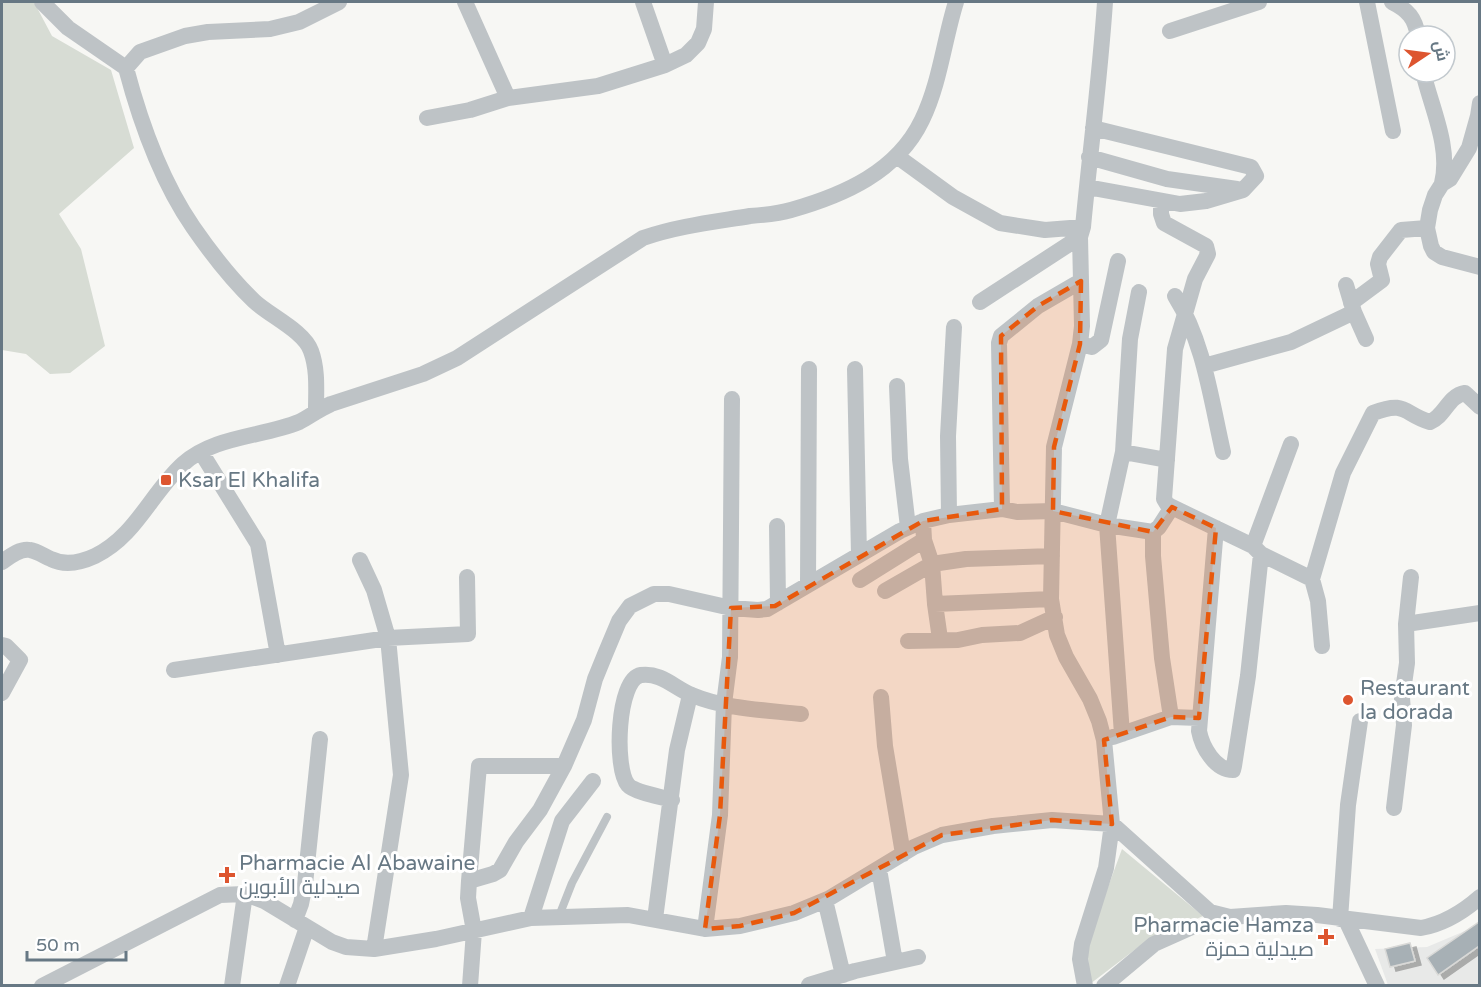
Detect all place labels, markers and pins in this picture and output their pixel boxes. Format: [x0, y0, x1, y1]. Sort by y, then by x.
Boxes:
place label: Ksar El Khalifa [178, 468, 320, 493]
marker: Ksar El Khalifa [159, 473, 173, 487]
place label: Restaurant la dorada [1360, 676, 1470, 725]
marker: Restaurant la dorada [1341, 693, 1355, 707]
place label: Pharmacie Al Abawaine صيدلية الأبوين [239, 851, 475, 900]
marker: Pharmacie Al Abawaine صيدلية الأبوين [220, 868, 234, 882]
place label: Pharmacie Hamza صيدلية حمزة [1133, 913, 1314, 962]
marker: Pharmacie Hamza صيدلية حمزة [1319, 930, 1333, 944]

